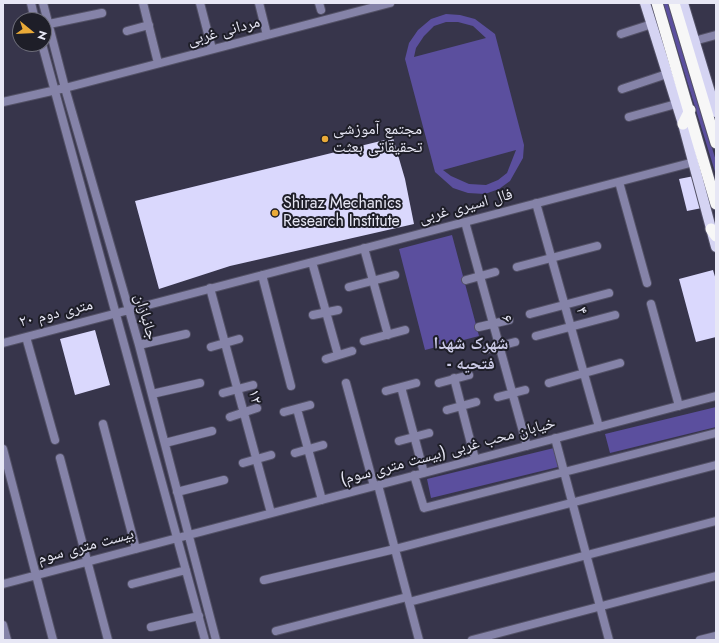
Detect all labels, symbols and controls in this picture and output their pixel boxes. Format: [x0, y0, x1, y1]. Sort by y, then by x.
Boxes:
north arrow [12, 12, 52, 52]
street label: مردانی غربی [186, 13, 262, 51]
text: N [34, 29, 51, 42]
place label: مجتمع آموزشی تحقیقاتی بعثت [333, 120, 422, 158]
marker: مجتمع آموزشی تحقیقاتی بعثت [320, 134, 330, 144]
street label: فال اسیری غربی [417, 185, 515, 229]
place label: Shiraz Mechanics Research Institute [283, 194, 401, 232]
marker: Shiraz Mechanics Research Institute [270, 208, 280, 218]
street label: جانبازان [129, 292, 161, 342]
street label: ۲۰ متری دوم [17, 296, 95, 332]
street label: ۴ [571, 305, 591, 317]
street label: ۶ [496, 313, 516, 325]
district label: شهرک شهدا - فتحیه [434, 335, 508, 375]
street label: ۱۲ [243, 388, 265, 406]
street label: خیابان محب غربی (بیست متری سوم) [338, 414, 558, 490]
street label: بیست متری سوم [36, 525, 136, 569]

